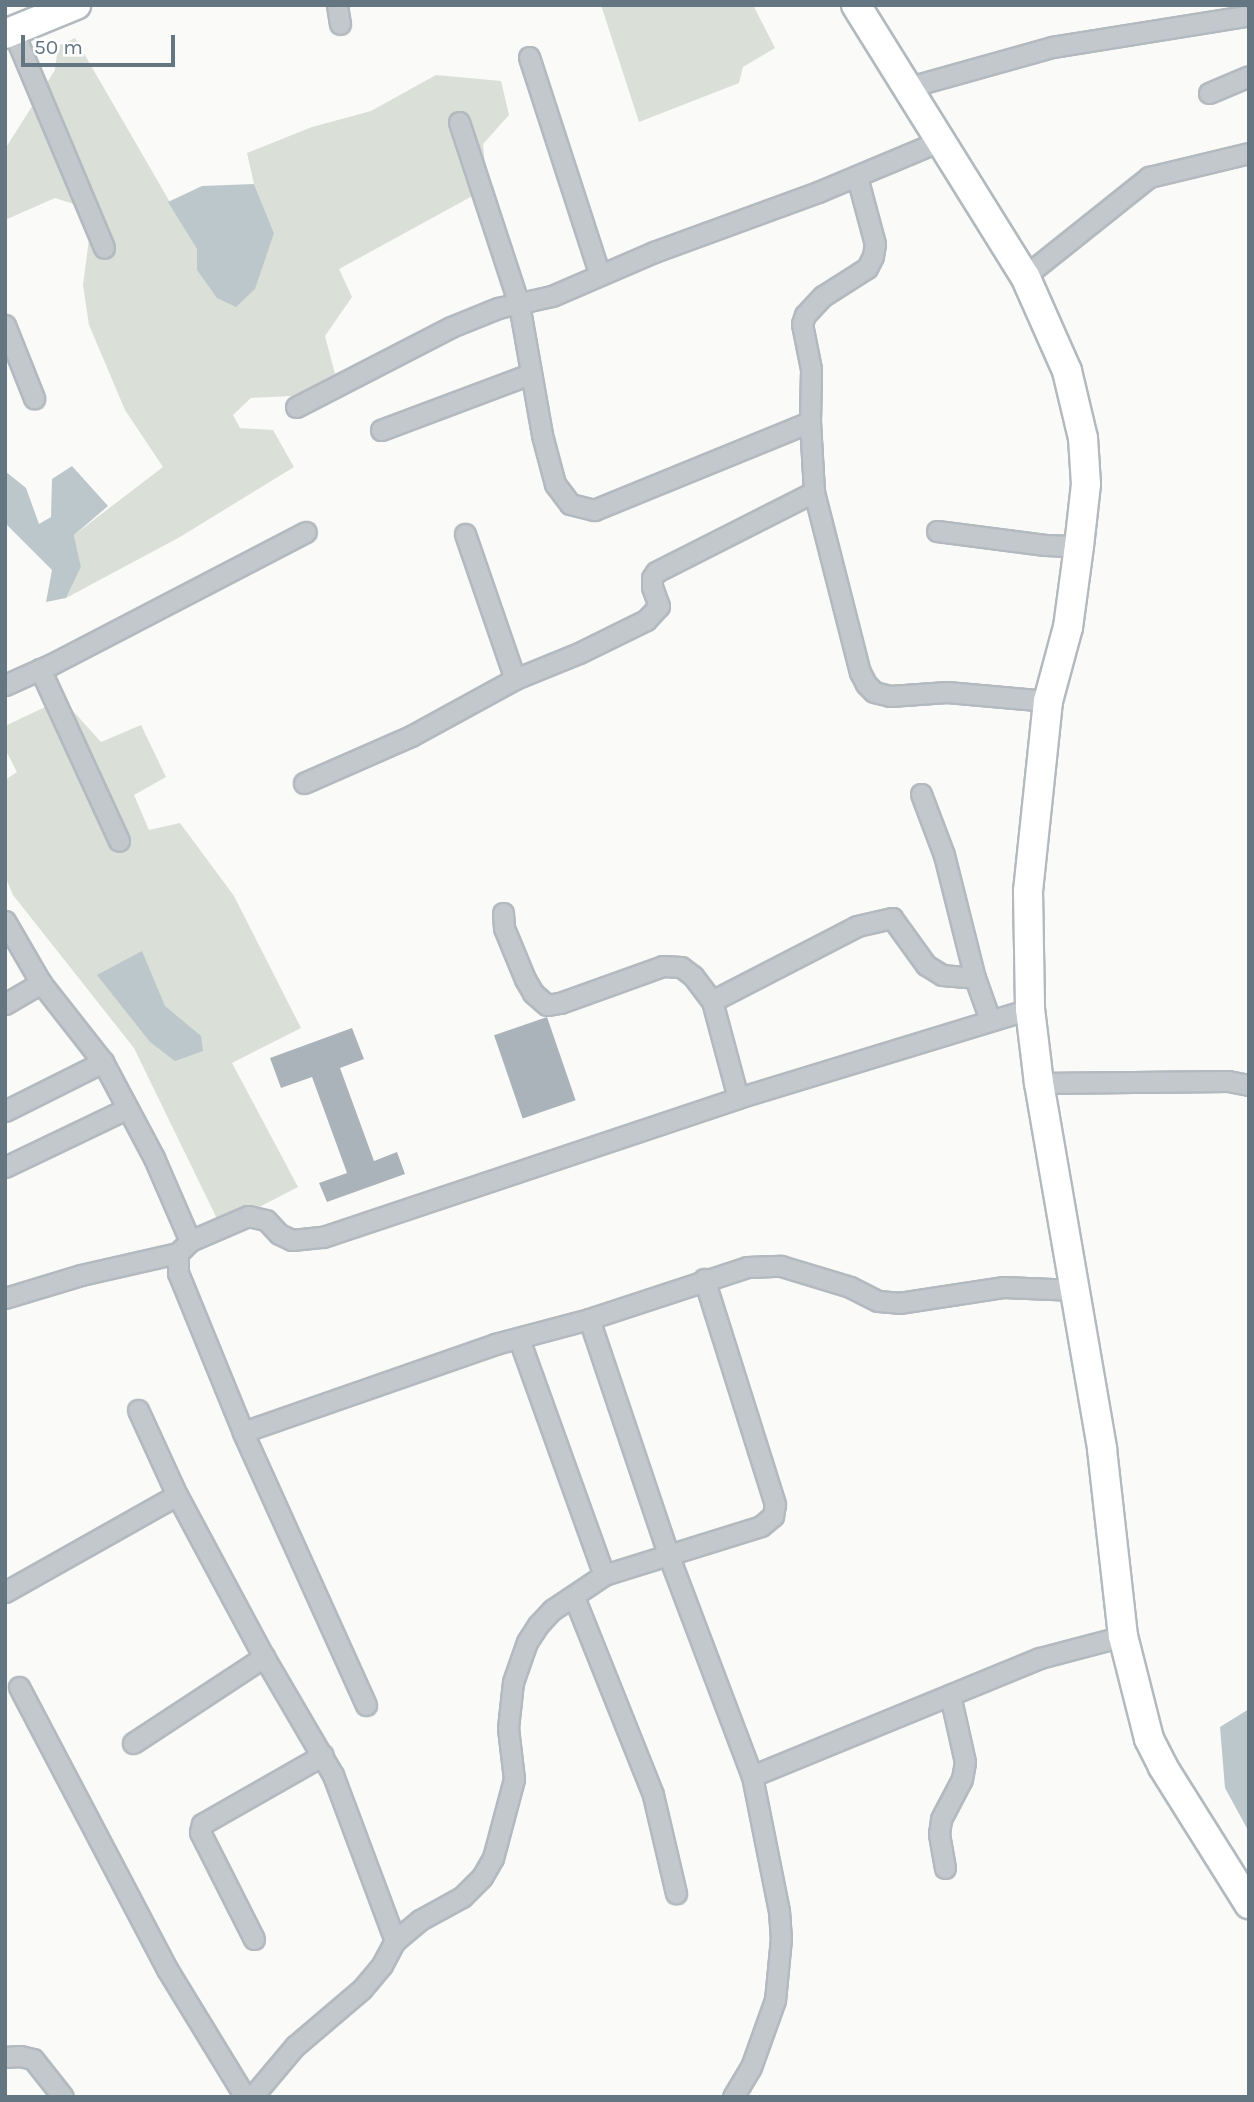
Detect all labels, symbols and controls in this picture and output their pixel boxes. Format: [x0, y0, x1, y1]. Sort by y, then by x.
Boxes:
scale bar [24, 21, 178, 65]
text: 50 m [34, 35, 83, 59]

